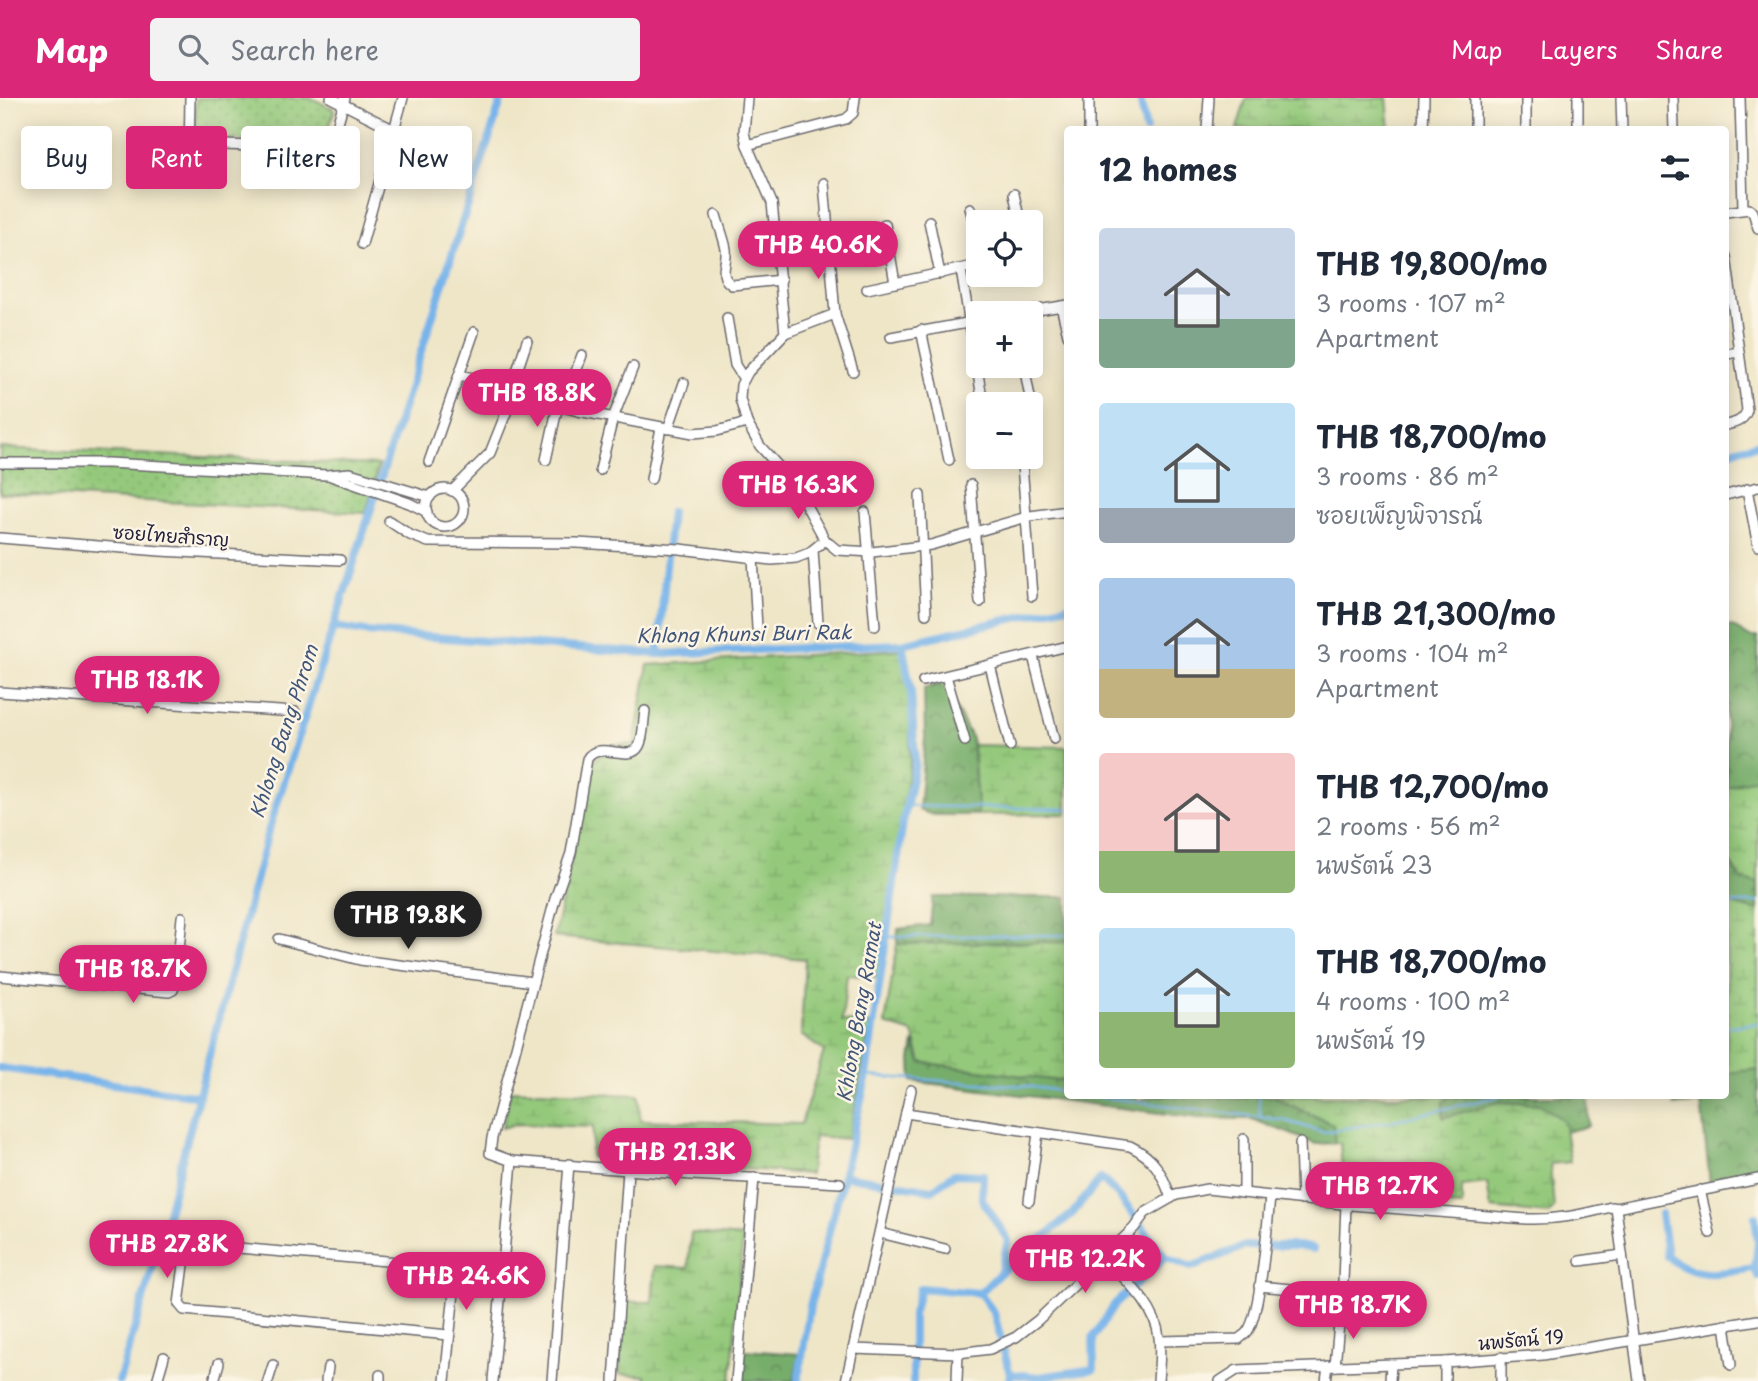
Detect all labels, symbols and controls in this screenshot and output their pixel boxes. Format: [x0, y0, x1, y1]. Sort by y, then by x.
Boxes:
search box [150, 18, 640, 81]
text: Map [35, 24, 108, 74]
icon: search [174, 30, 212, 68]
text: Search here [230, 30, 379, 69]
text: Map [1451, 31, 1502, 67]
text: Layers [1540, 31, 1617, 67]
text: Share [1655, 31, 1723, 67]
chip: Buy [21, 126, 112, 189]
chip: Rent [126, 126, 227, 189]
chip: Filters [241, 126, 360, 189]
chip: New [374, 126, 472, 189]
text: 12 homes [1099, 146, 1237, 191]
icon: filters [1656, 149, 1694, 187]
map controls [966, 210, 1043, 469]
button: locate [966, 210, 1043, 287]
pin: THB 40.6K [738, 222, 898, 281]
text: THB 40.6K [754, 226, 882, 261]
text: THB 19,800/mo [1316, 240, 1547, 285]
icon: home [1155, 256, 1239, 340]
text: 3 rooms · 107 m² [1316, 285, 1506, 320]
button: + [966, 301, 1043, 378]
text: Apartment [1316, 320, 1439, 355]
pin: THB 18.8K [457, 370, 617, 429]
text: THB 18.8K [478, 374, 596, 409]
button: − [966, 392, 1043, 469]
text: THB 18,700/mo [1316, 413, 1546, 458]
icon: home [1155, 431, 1239, 515]
text: 3 rooms · 86 m² [1316, 458, 1499, 493]
pin: THB 16.3K [718, 462, 878, 521]
text: THB 16.3K [738, 466, 858, 501]
text: ซอยเพ็ญพิจารณ์ [1316, 497, 1482, 532]
street label: ซอยไทยสำราญ [112, 517, 230, 553]
text: THB 21,300/mo [1316, 590, 1556, 635]
icon: home [1155, 606, 1239, 690]
water label: Khlong Khunsi Buri Rak [636, 617, 853, 649]
text: 3 rooms · 104 m² [1316, 635, 1509, 670]
water label: Khlong Bang Phrom [242, 640, 324, 821]
pin: THB 18.1K [67, 656, 227, 716]
text: THB 18.1K [91, 661, 203, 696]
text: Apartment [1316, 670, 1439, 705]
text: THB 12,700/mo [1316, 763, 1549, 808]
icon: home [1155, 781, 1239, 865]
text: 2 rooms · 56 m² [1316, 808, 1501, 843]
text: นพรัตน์ 23 [1316, 847, 1432, 882]
pin: THB 19.8K [328, 892, 488, 951]
text: THB 19.8K [350, 896, 466, 931]
water label: Khlong Bang Ramat [828, 918, 888, 1104]
text: THB 18,700/mo [1316, 938, 1546, 983]
pin: THB 18.7K [53, 946, 213, 1005]
text: THB 18.7K [75, 950, 191, 985]
icon: home [1155, 956, 1239, 1040]
text: 4 rooms · 100 m² [1316, 983, 1510, 1018]
text: นพรัตน์ 19 [1316, 1022, 1426, 1057]
pin: THB 21.3K [595, 1128, 755, 1188]
text: THB 21.3K [614, 1133, 736, 1168]
pin: THB 12.7K [1300, 1162, 1460, 1222]
text: THB 12.7K [1321, 1167, 1439, 1202]
pin: THB 27.8K [87, 1220, 247, 1280]
text: THB 27.8K [105, 1225, 229, 1260]
pin: THB 12.2K [1005, 1236, 1165, 1295]
text: THB 12.2K [1025, 1240, 1145, 1275]
pin: THB 24.6K [386, 1252, 546, 1312]
text: THB 24.6K [402, 1257, 530, 1292]
pin: THB 18.7K [1273, 1282, 1433, 1341]
text: THB 18.7K [1295, 1286, 1411, 1321]
street label: นพรัตน์ 19 [1477, 1322, 1565, 1356]

